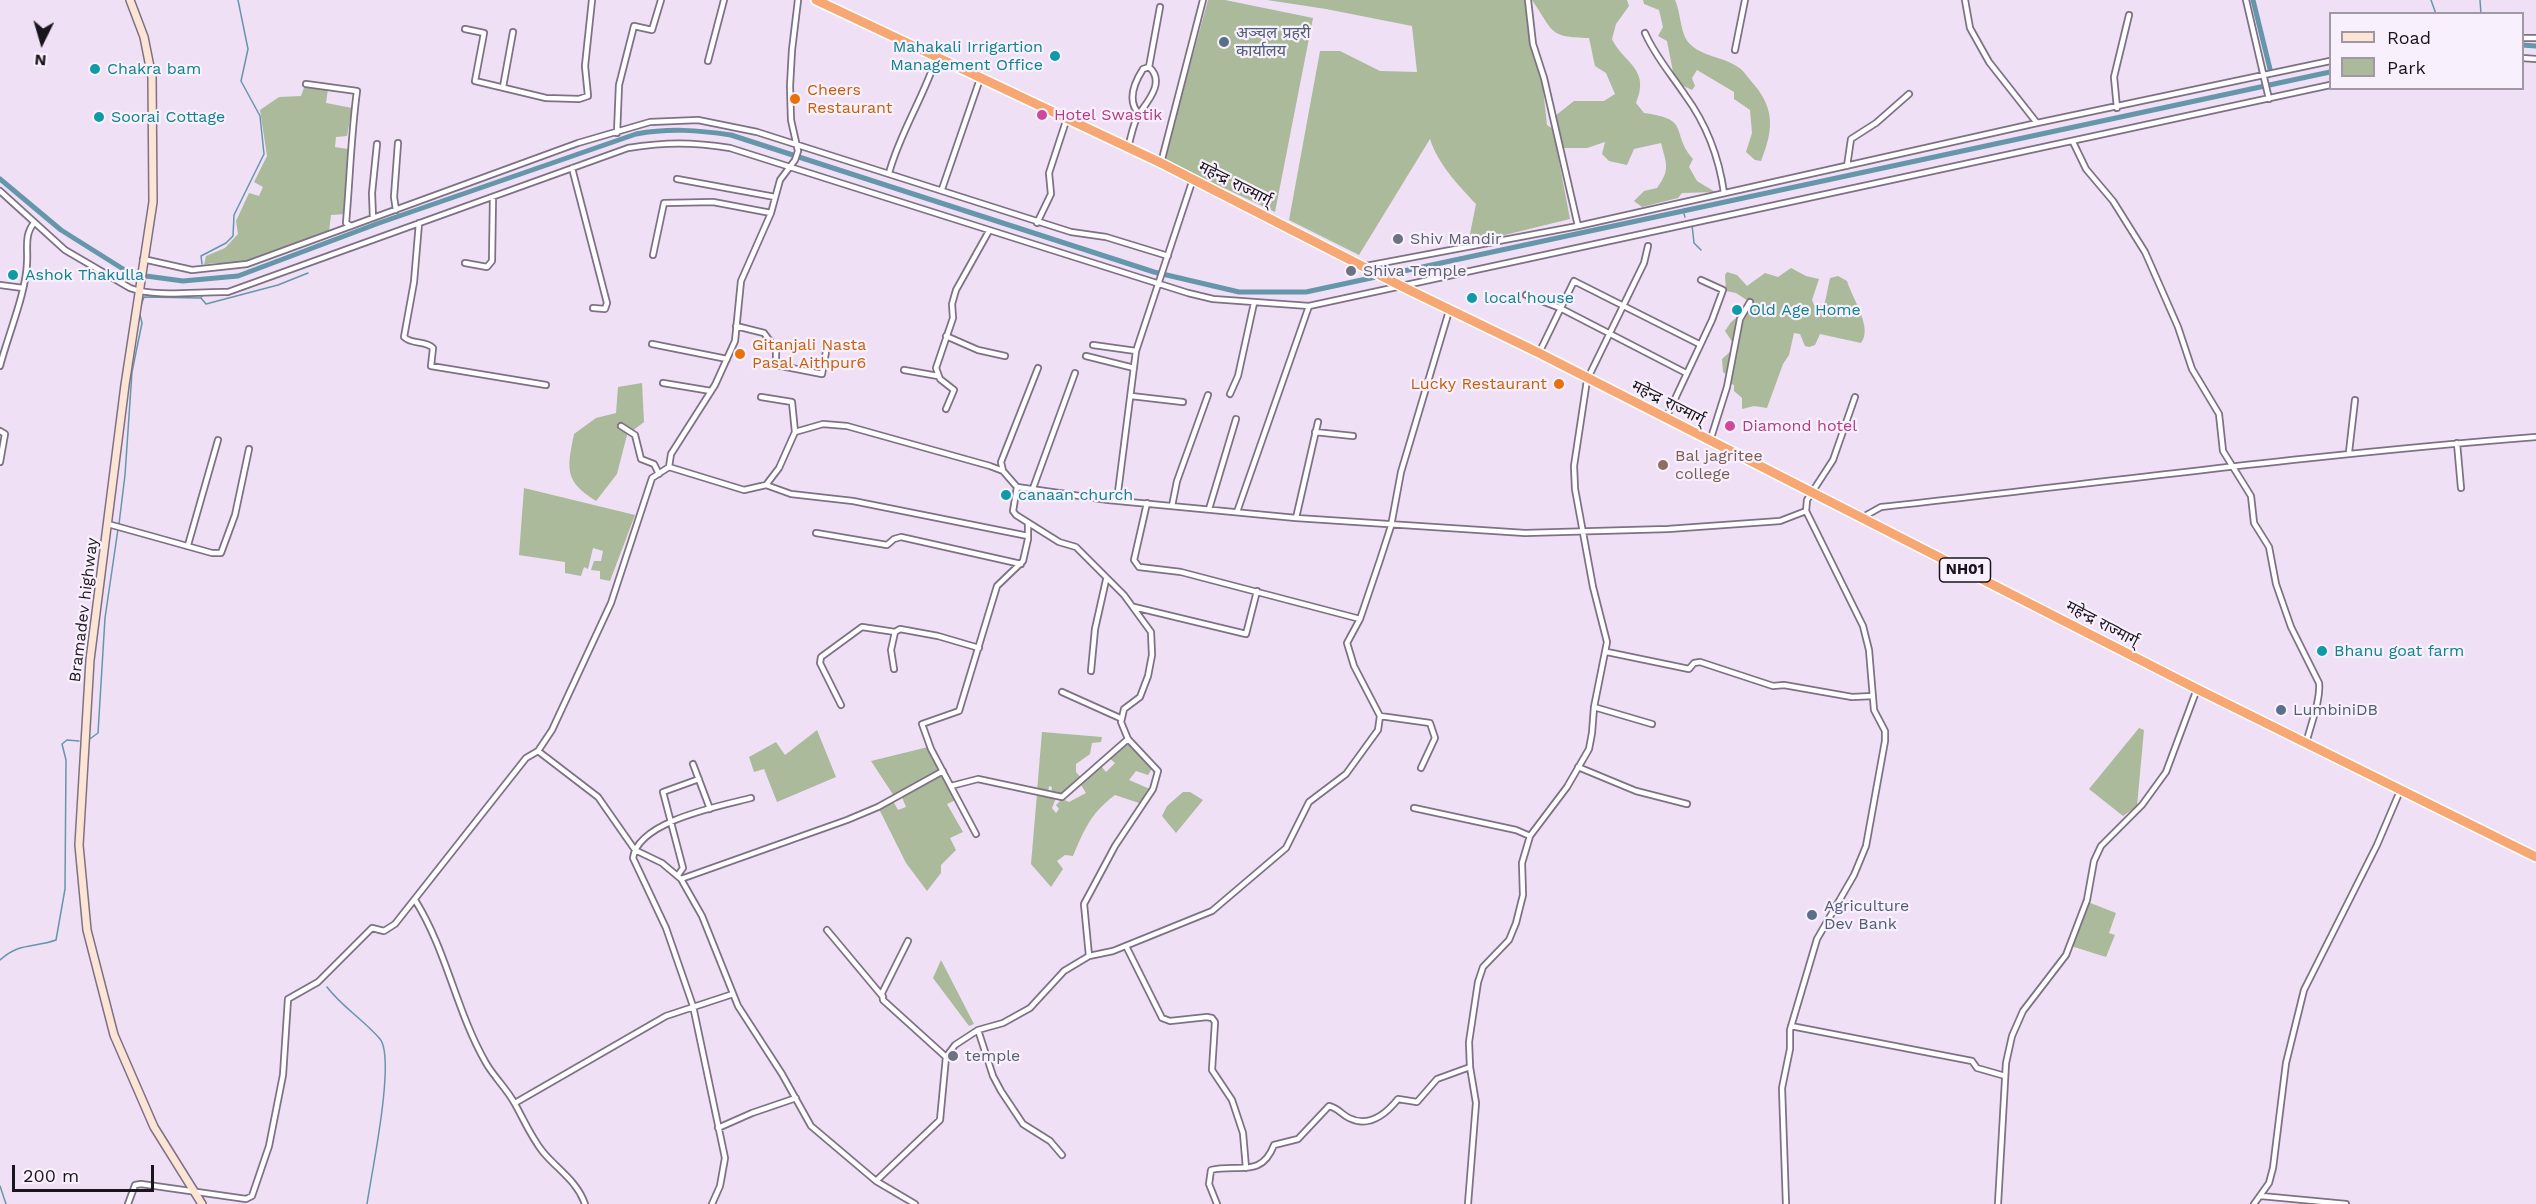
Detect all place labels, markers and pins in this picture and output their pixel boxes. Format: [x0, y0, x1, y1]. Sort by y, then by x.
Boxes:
place label: अञ्चल प्रहरी कार्यालय [1236, 23, 1311, 61]
marker: अञ्चल प्रहरी कार्यालय [1217, 35, 1231, 49]
place label: Mahakali Irrigartion Management Office [890, 37, 1043, 75]
marker: Mahakali Irrigartion Management Office [1048, 49, 1062, 63]
place label: Chakra bam [107, 59, 201, 79]
marker: Chakra bam [88, 62, 102, 76]
place label: Cheers Restaurant [807, 80, 893, 118]
marker: Cheers Restaurant [788, 92, 802, 106]
place label: Hotel Swastik [1054, 105, 1162, 125]
place label: Soorai Cottage [111, 107, 225, 127]
marker: Hotel Swastik [1035, 108, 1049, 122]
marker: Soorai Cottage [92, 110, 106, 124]
place label: Shiv Mandir [1410, 229, 1502, 249]
marker: Shiv Mandir [1391, 232, 1405, 246]
place label: Shiva Temple [1363, 261, 1467, 281]
marker: Shiva Temple [1344, 264, 1358, 278]
place label: Ashok Thakulla [25, 265, 144, 285]
marker: Ashok Thakulla [6, 268, 20, 282]
place label: local house [1484, 288, 1574, 308]
marker: local house [1465, 291, 1479, 305]
place label: Old Age Home [1749, 300, 1861, 320]
marker: Old Age Home [1730, 303, 1744, 317]
place label: Gitanjali Nasta Pasal Aithpur6 [752, 335, 866, 373]
marker: Gitanjali Nasta Pasal Aithpur6 [733, 347, 747, 361]
place label: Lucky Restaurant [1410, 374, 1547, 394]
marker: Lucky Restaurant [1552, 377, 1566, 391]
place label: Diamond hotel [1742, 416, 1857, 436]
marker: Diamond hotel [1723, 419, 1737, 433]
place label: Bal jagritee college [1675, 446, 1763, 484]
marker: Bal jagritee college [1656, 458, 1670, 472]
place label: canaan church [1018, 485, 1133, 505]
marker: canaan church [999, 488, 1013, 502]
place label: Bhanu goat farm [2334, 641, 2464, 661]
marker: Bhanu goat farm [2315, 644, 2329, 658]
place label: LumbiniDB [2293, 700, 2378, 720]
marker: LumbiniDB [2274, 703, 2288, 717]
place label: Agriculture Dev Bank [1824, 896, 1909, 934]
marker: Agriculture Dev Bank [1805, 908, 1819, 922]
place label: temple [965, 1046, 1020, 1066]
marker: temple [946, 1049, 960, 1063]

